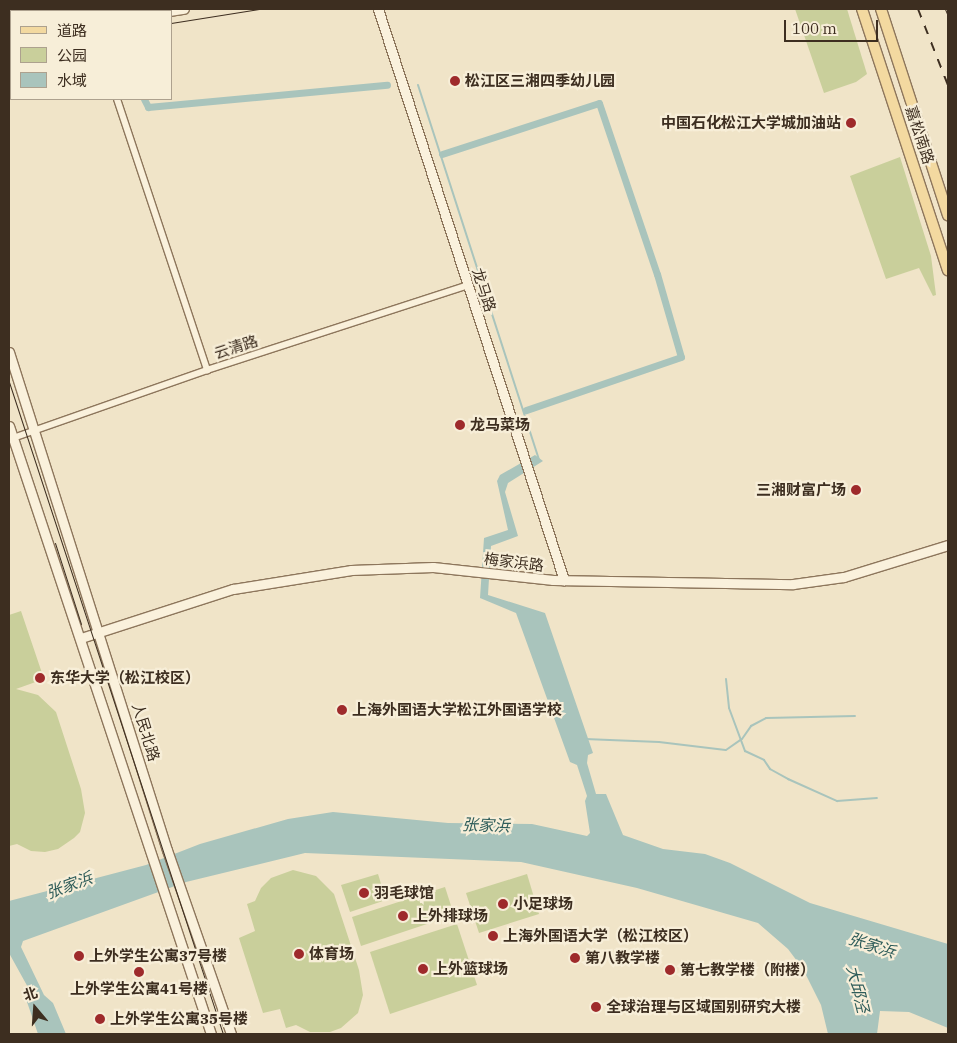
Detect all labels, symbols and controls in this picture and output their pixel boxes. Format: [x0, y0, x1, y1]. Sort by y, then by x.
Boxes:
legend [10, 10, 172, 100]
scale bar [787, 10, 881, 42]
text: 100 m [792, 19, 837, 38]
text: 道路 [57, 21, 87, 40]
text: 公园 [57, 46, 87, 65]
text: 水域 [57, 71, 87, 90]
place label: 松江区三湘四季幼儿园 [465, 72, 615, 90]
marker: 松江区三湘四季幼儿园 [449, 75, 461, 87]
street label: 嘉松南路 [902, 104, 938, 166]
place label: 中国石化松江大学城加油站 [661, 114, 841, 132]
marker: 中国石化松江大学城加油站 [845, 117, 857, 129]
street label: 龙马路 [468, 266, 500, 314]
street label: 云清路 [212, 331, 260, 363]
place label: 龙马菜场 [470, 416, 530, 434]
marker: 龙马菜场 [454, 419, 466, 431]
place label: 三湘财富广场 [756, 481, 846, 499]
marker: 三湘财富广场 [850, 484, 862, 496]
street label: 梅家浜路 [483, 549, 545, 575]
place label: 东华大学（松江校区） [50, 669, 200, 687]
marker: 东华大学（松江校区） [34, 672, 46, 684]
street label: 人民北路 [129, 701, 163, 763]
place label: 上海外国语大学松江外国语学校 [352, 701, 562, 719]
marker: 上海外国语大学松江外国语学校 [336, 704, 348, 716]
water label: 张家浜 [462, 815, 510, 835]
water label: 张家浜 [43, 868, 95, 902]
place label: 羽毛球馆 [374, 884, 434, 902]
marker: 羽毛球馆 [358, 887, 370, 899]
place label: 小足球场 [513, 895, 573, 913]
marker: 小足球场 [497, 898, 509, 910]
place label: 上外排球场 [413, 907, 488, 925]
marker: 上外排球场 [397, 910, 409, 922]
place label: 上海外国语大学（松江校区） [503, 927, 698, 945]
water label: 张家浜 [846, 928, 898, 962]
marker: 上海外国语大学（松江校区） [487, 930, 499, 942]
place label: 体育场 [309, 945, 354, 963]
place label: 上外学生公寓37号楼 [89, 947, 227, 965]
marker: 体育场 [293, 948, 305, 960]
place label: 第八教学楼 [585, 949, 660, 967]
marker: 上外学生公寓37号楼 [73, 950, 85, 962]
marker: 第八教学楼 [569, 952, 581, 964]
place label: 上外篮球场 [433, 960, 508, 978]
place label: 第七教学楼（附楼） [680, 961, 815, 979]
marker: 上外篮球场 [417, 963, 429, 975]
water label: 大邱泾 [843, 963, 873, 1015]
marker: 第七教学楼（附楼） [664, 964, 676, 976]
marker: 上外学生公寓41号楼 [133, 966, 145, 978]
place label: 上外学生公寓41号楼 [70, 980, 208, 998]
north arrow [10, 983, 60, 1033]
text: 北 [21, 983, 40, 1004]
place label: 全球治理与区域国别研究大楼 [606, 998, 801, 1016]
marker: 全球治理与区域国别研究大楼 [590, 1001, 602, 1013]
place label: 上外学生公寓35号楼 [110, 1010, 248, 1028]
marker: 上外学生公寓35号楼 [94, 1013, 106, 1025]

